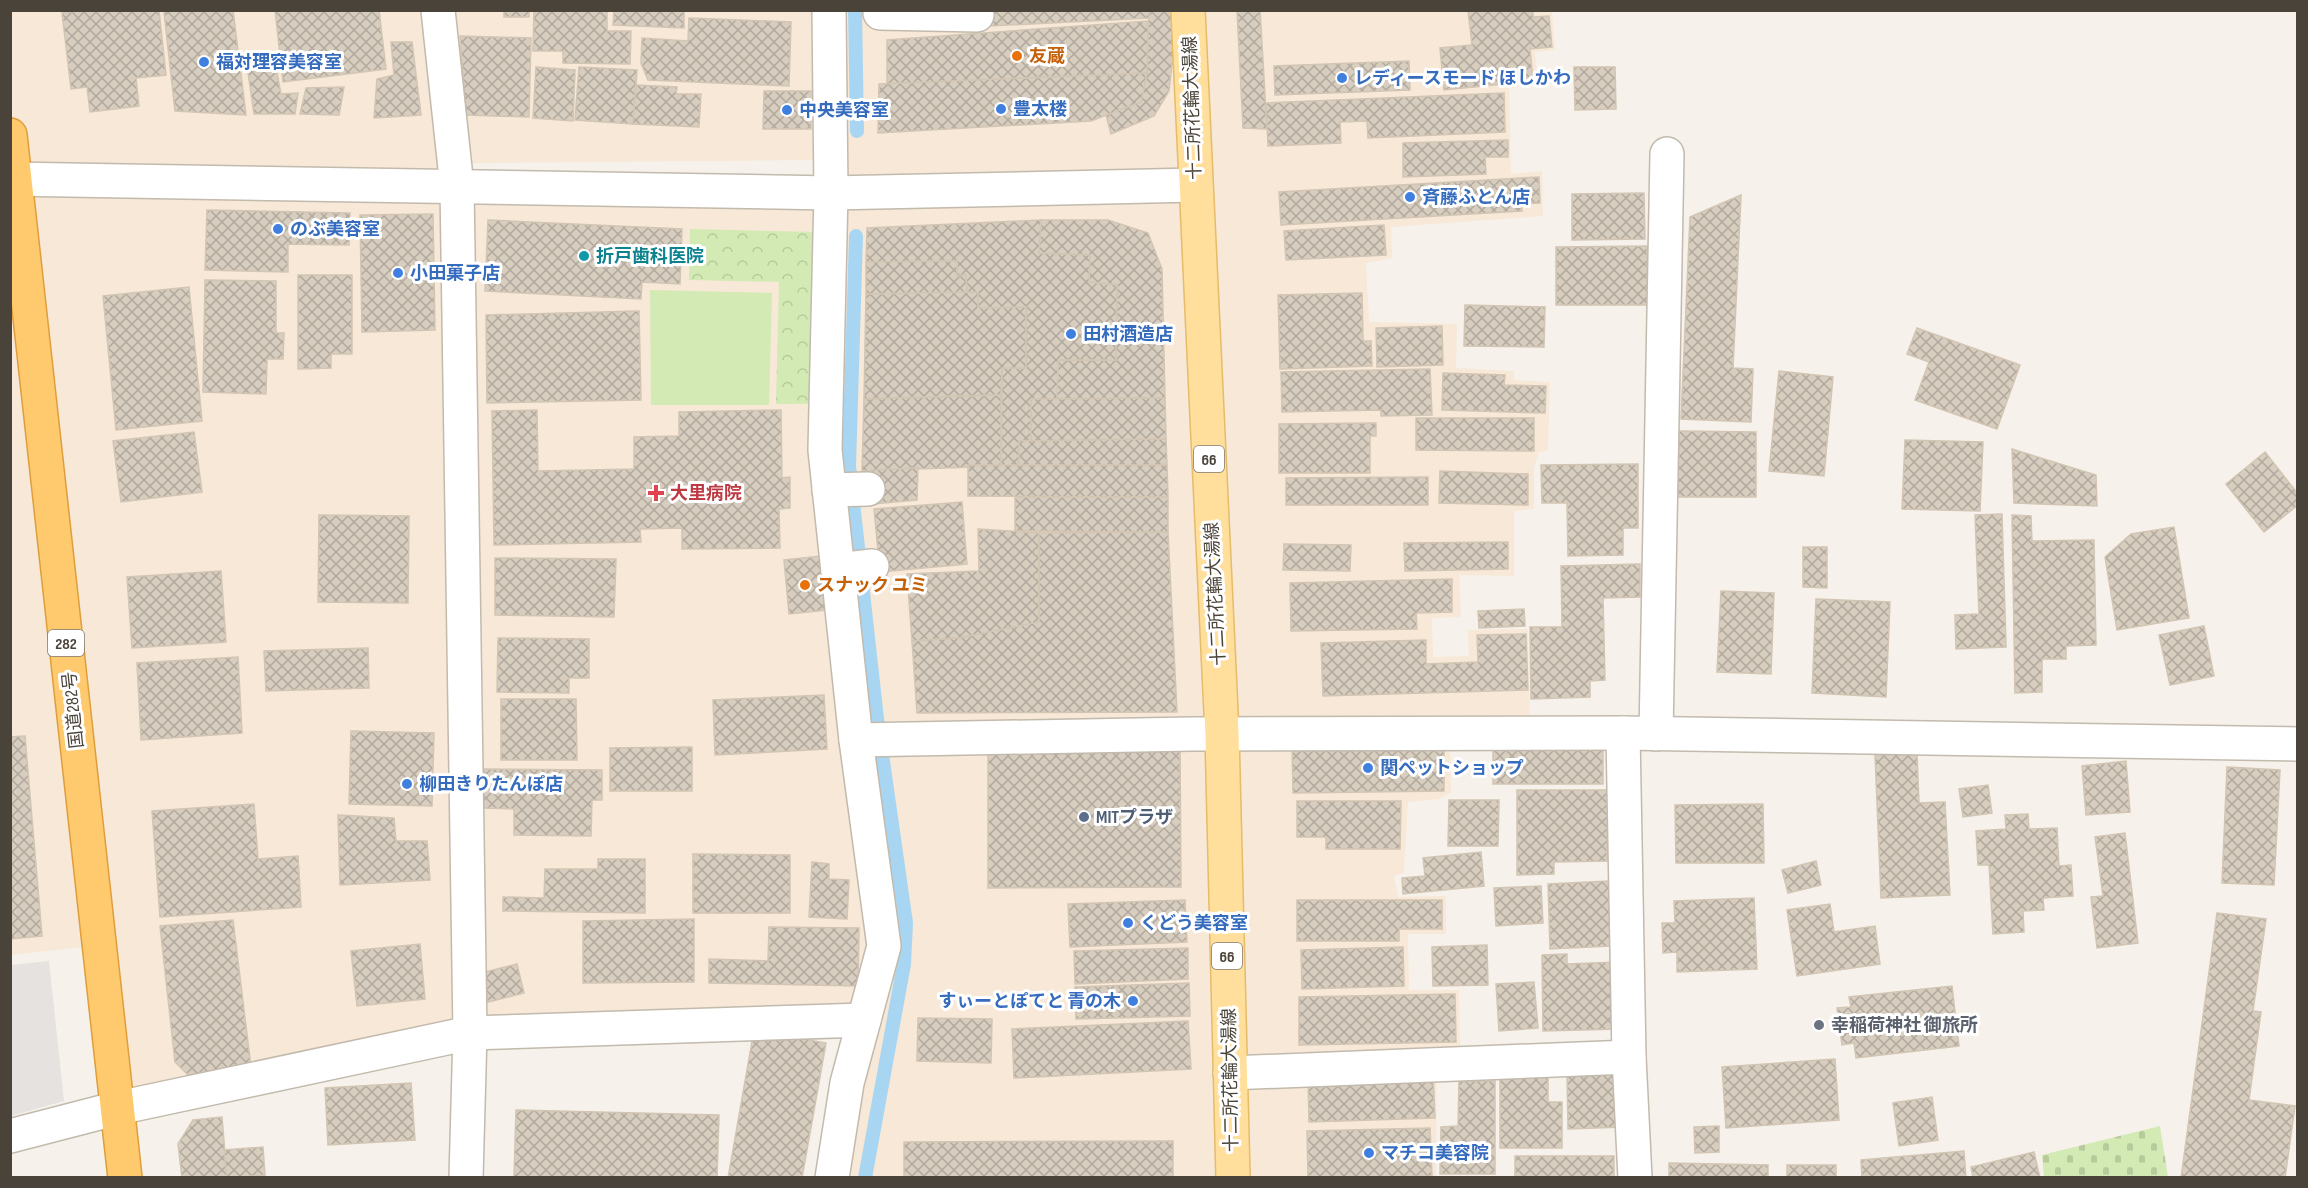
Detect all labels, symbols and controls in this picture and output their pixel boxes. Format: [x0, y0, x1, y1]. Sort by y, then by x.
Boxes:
street label: 十二所花輪大湯線 [1179, 36, 1206, 180]
place label: 友蔵 [1029, 46, 1065, 67]
marker: 友蔵 [1010, 49, 1024, 63]
place label: 福対理容美容室 [216, 52, 342, 73]
marker: 福対理容美容室 [197, 55, 211, 69]
place label: レディースモード ほしかわ [1354, 68, 1571, 89]
marker: レディースモード ほしかわ [1335, 71, 1349, 85]
place label: 豊太楼 [1013, 99, 1067, 120]
place label: 中央美容室 [799, 100, 889, 121]
marker: 豊太楼 [994, 102, 1008, 116]
marker: 中央美容室 [780, 103, 794, 117]
place label: 斉藤ふとん店 [1422, 187, 1530, 208]
marker: 斉藤ふとん店 [1403, 190, 1417, 204]
place label: のぶ美容室 [290, 219, 380, 240]
marker: のぶ美容室 [271, 222, 285, 236]
place label: 折戸歯科医院 [596, 246, 704, 267]
marker: 折戸歯科医院 [577, 249, 591, 263]
place label: 小田菓子店 [410, 263, 500, 284]
marker: 小田菓子店 [391, 266, 405, 280]
place label: 田村酒造店 [1083, 324, 1173, 345]
marker: 田村酒造店 [1064, 327, 1078, 341]
road number: 66 [1194, 446, 1224, 472]
place label: 大里病院 [670, 483, 742, 504]
marker: 大里病院 [647, 484, 665, 502]
street label: 十二所花輪大湯線 [1201, 522, 1230, 666]
place label: スナック ユミ [817, 575, 928, 596]
marker: スナック ユミ [798, 578, 812, 592]
road number: 282 [48, 630, 84, 656]
street label: 国道282号 [59, 671, 88, 749]
place label: 関ペットショップ [1380, 758, 1524, 779]
marker: 関ペットショップ [1361, 761, 1375, 775]
place label: 柳田きりたんぽ店 [419, 774, 563, 795]
marker: 柳田きりたんぽ店 [400, 777, 414, 791]
place label: MITプラザ [1096, 807, 1173, 828]
marker: MITプラザ [1077, 810, 1091, 824]
place label: くどう美容室 [1140, 913, 1248, 934]
marker: くどう美容室 [1121, 916, 1135, 930]
road number: 66 [1212, 943, 1242, 969]
place label: すぃーとぽてと 青の木 [939, 991, 1121, 1012]
marker: すぃーとぽてと 青の木 [1126, 994, 1140, 1008]
street label: 十二所花輪大湯線 [1219, 1008, 1242, 1152]
place label: 幸稲荷神社 御旅所 [1831, 1015, 1978, 1036]
marker: 幸稲荷神社 御旅所 [1812, 1018, 1826, 1032]
place label: マチコ美容院 [1381, 1143, 1489, 1164]
marker: マチコ美容院 [1362, 1146, 1376, 1160]

